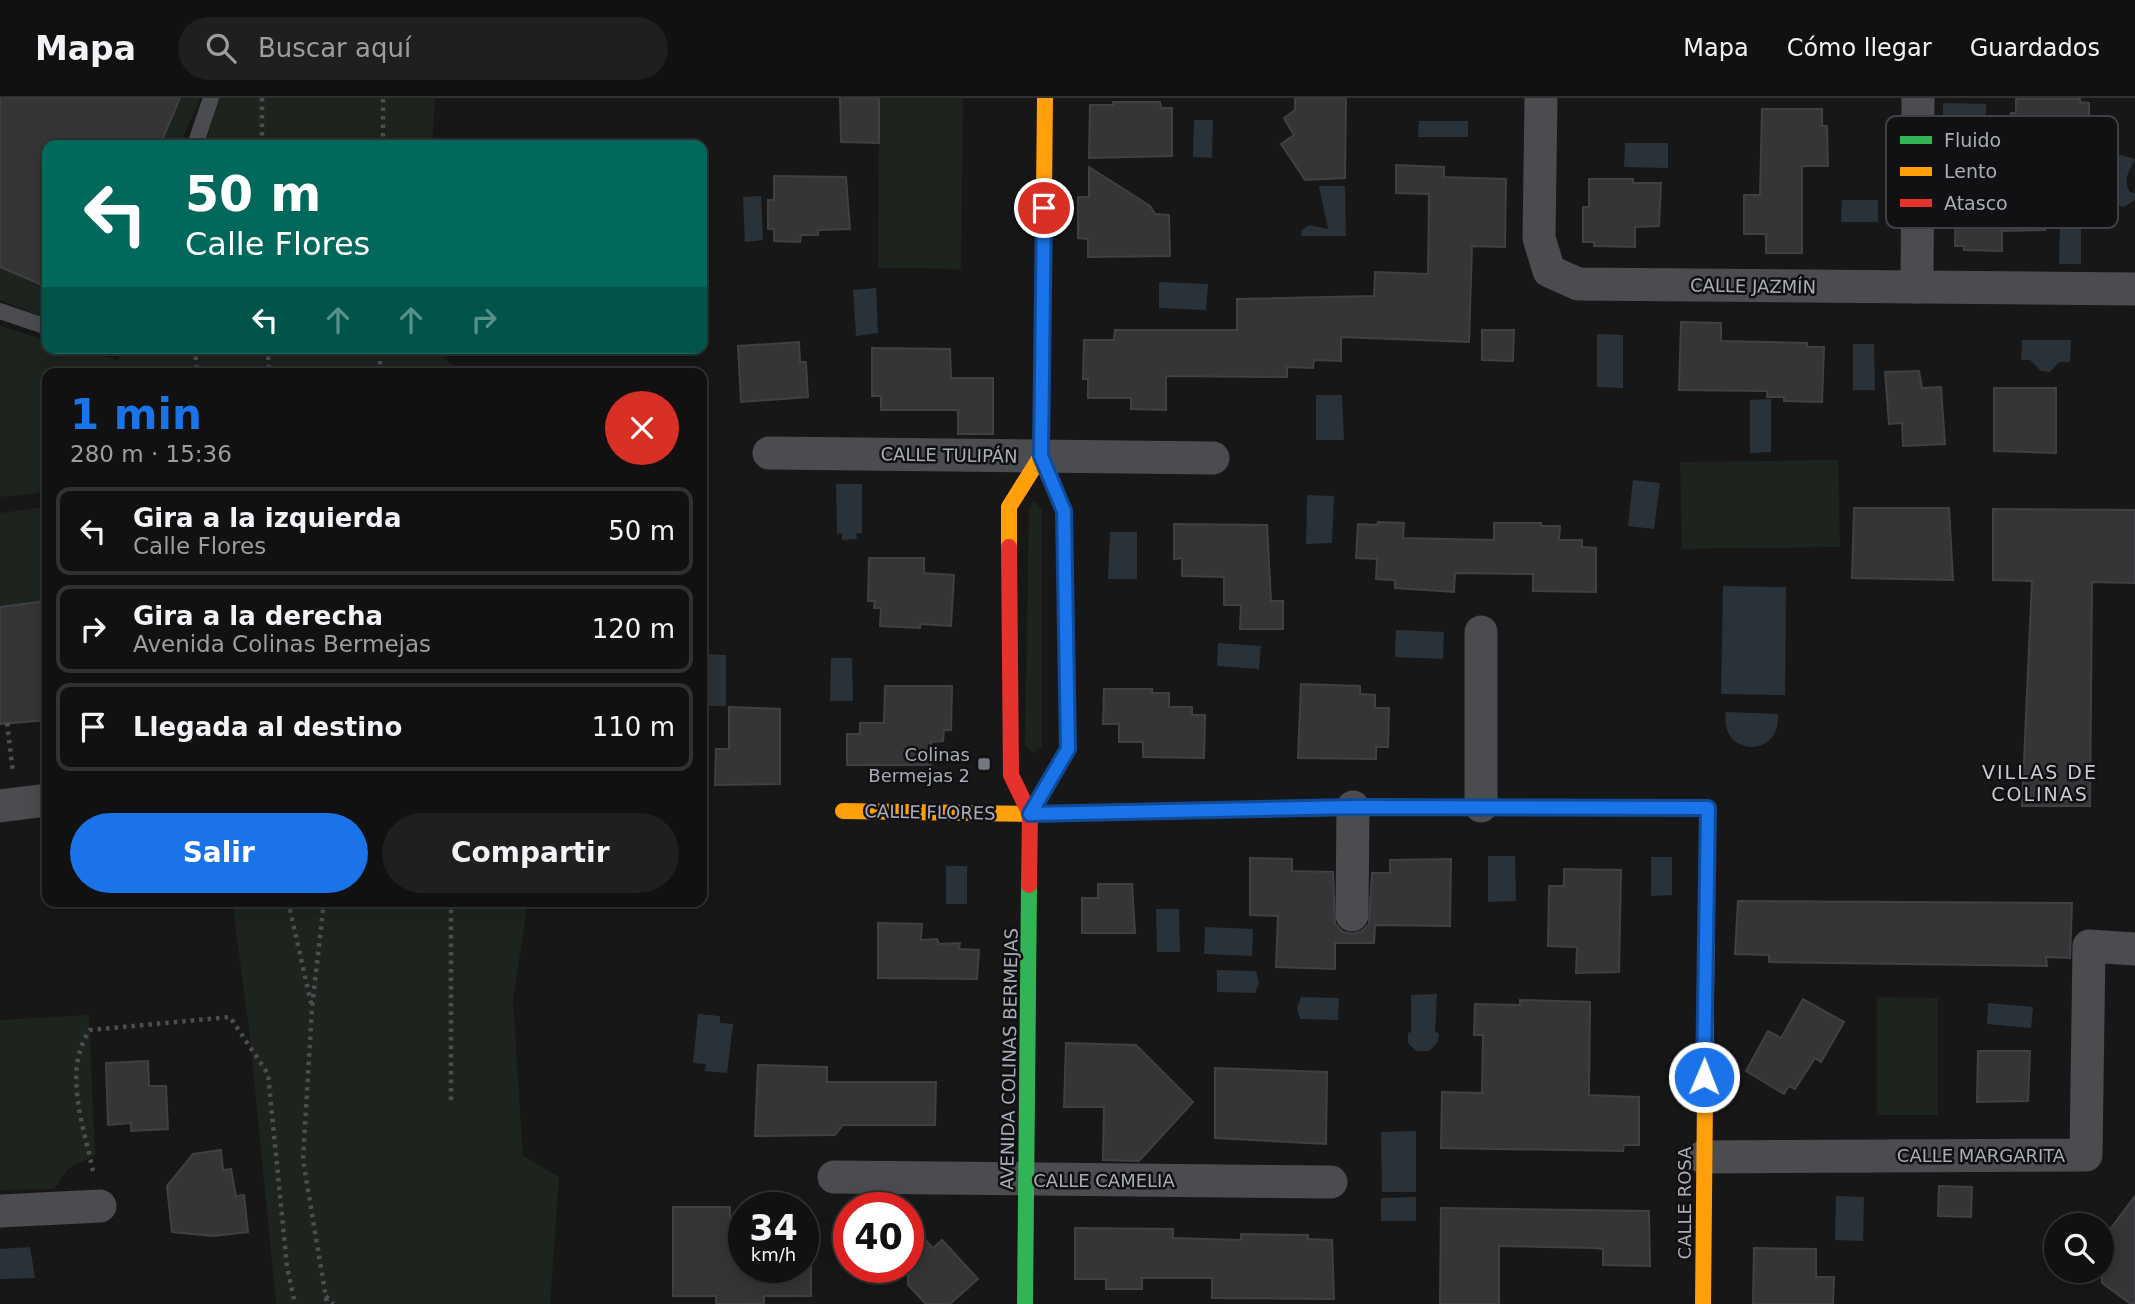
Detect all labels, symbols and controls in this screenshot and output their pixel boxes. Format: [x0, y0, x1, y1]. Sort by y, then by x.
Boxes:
search box [178, 17, 668, 80]
text: Mapa [35, 29, 136, 68]
icon: search [202, 29, 240, 67]
text: Buscar aquí [258, 33, 411, 63]
text: Mapa [1683, 34, 1749, 62]
text: Cómo llegar [1787, 34, 1932, 62]
text: Guardados [1970, 34, 2100, 62]
legend [1886, 116, 2118, 228]
text: Fluido [1944, 129, 2001, 151]
text: Lento [1944, 160, 1997, 182]
text: 50 m [185, 166, 321, 223]
icon: left [70, 168, 161, 259]
pin [1014, 178, 1074, 238]
icon: arrive [1025, 189, 1063, 227]
text: Atasco [1944, 192, 2008, 214]
text: Calle Flores [185, 225, 370, 263]
street label: CALLE JAZMÍN [1690, 274, 1816, 298]
icon: left [246, 301, 284, 339]
icon: ahead [319, 301, 357, 339]
icon: ahead [392, 301, 430, 339]
icon: right [465, 301, 503, 339]
text: 1 min [70, 390, 202, 439]
button: close [605, 391, 679, 465]
text: 280 m · 15:36 [70, 441, 232, 467]
street label: CALLE TULIPÁN [880, 443, 1018, 467]
text: Gira a la izquierda [133, 503, 401, 533]
icon: left [74, 512, 112, 550]
text: 50 m [608, 516, 675, 546]
text: Calle Flores [133, 533, 266, 559]
text: Gira a la derecha [133, 601, 383, 631]
icon: right [74, 610, 112, 648]
text: 120 m [592, 614, 675, 644]
text: Avenida Colinas Bermejas [133, 631, 431, 657]
icon: arrive [74, 708, 112, 746]
text: Llegada al destino [133, 712, 402, 742]
text: 110 m [592, 712, 675, 742]
place label: Colinas Bermejas 2 [868, 744, 970, 786]
marker: Colinas Bermejas 2 [976, 756, 992, 772]
district label: VILLAS DE COLINAS [1982, 761, 2098, 805]
street label: CALLE FLORES [864, 800, 996, 824]
button: Salir [70, 813, 368, 893]
button: Compartir [382, 813, 679, 893]
street label: AVENIDA COLINAS BERMEJAS [996, 928, 1022, 1190]
position arrow [1667, 1040, 1741, 1114]
street label: CALLE MARGARITA [1897, 1145, 2066, 1166]
street label: CALLE ROSA [1674, 1146, 1695, 1259]
street label: CALLE CAMELIA [1033, 1170, 1175, 1191]
speed limit sign: 40 [833, 1192, 924, 1283]
text: 34 [749, 1208, 798, 1248]
map controls [2044, 1213, 2114, 1283]
button: search [2044, 1213, 2114, 1283]
text: km/h [751, 1244, 796, 1265]

